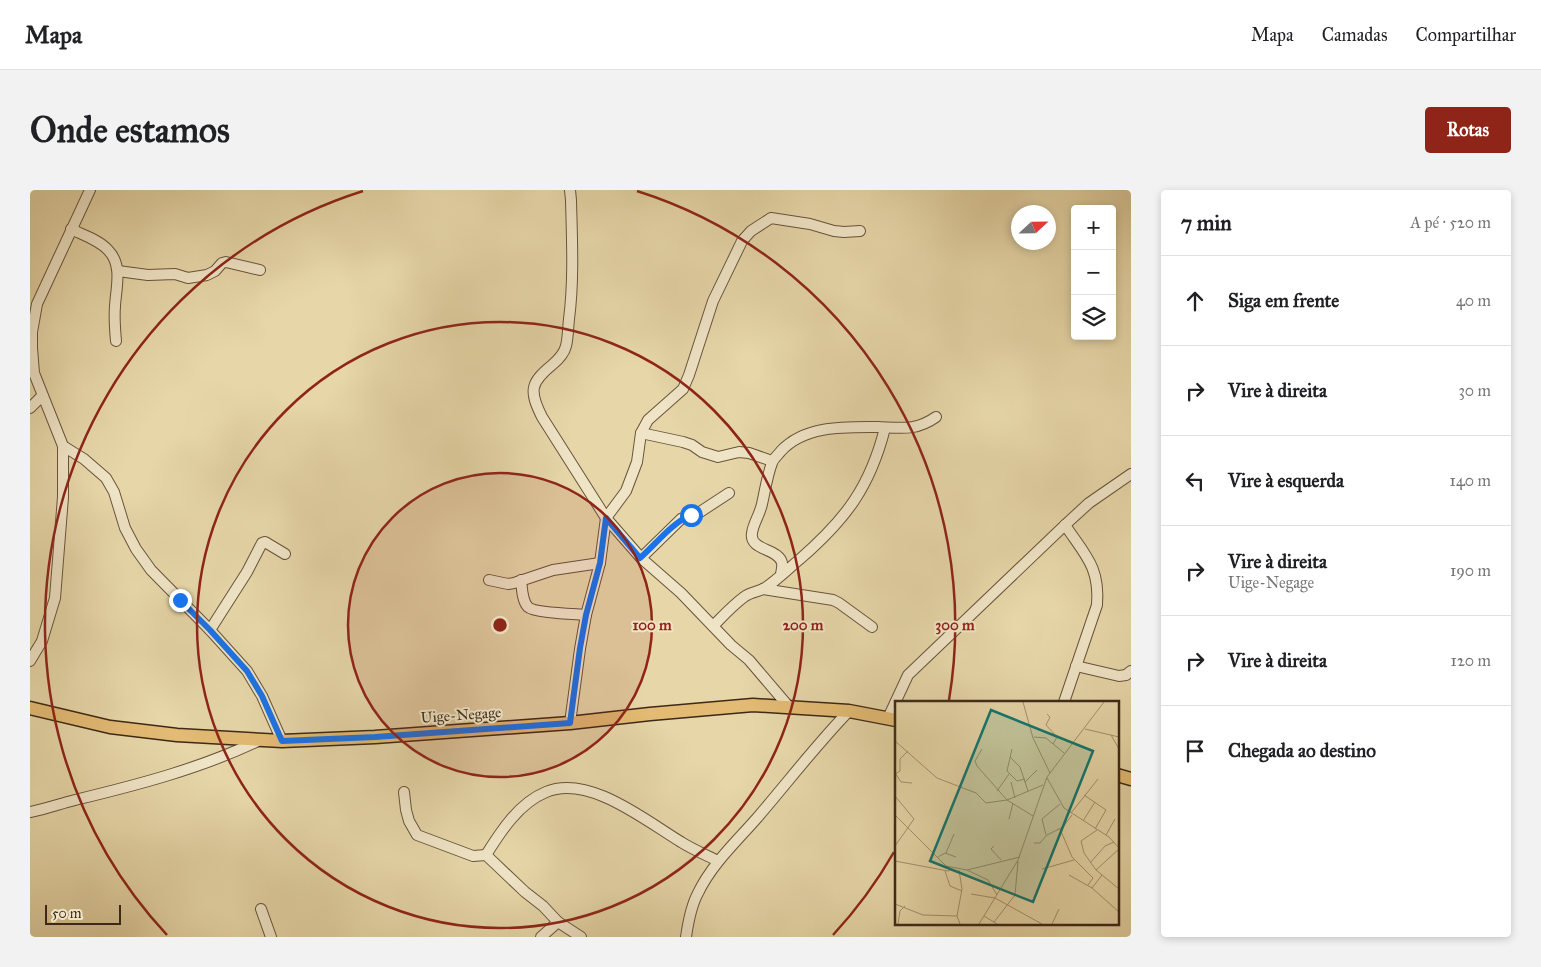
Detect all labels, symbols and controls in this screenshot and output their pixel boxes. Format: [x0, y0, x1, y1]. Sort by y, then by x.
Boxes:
text: Mapa [25, 20, 82, 50]
text: Mapa [1251, 24, 1294, 46]
text: Camadas [1322, 24, 1388, 46]
text: Compartilhar [1416, 24, 1516, 46]
button: Rotas [1425, 107, 1511, 153]
text: Onde estamos [30, 109, 230, 152]
north arrow [1011, 205, 1056, 250]
map controls [1071, 205, 1116, 340]
button: + [1071, 205, 1116, 250]
text: 7 min [1181, 210, 1232, 236]
text: A pé · 520 m [1410, 213, 1491, 232]
button: − [1071, 250, 1116, 295]
icon: ahead [1181, 287, 1209, 315]
text: Siga em frente [1228, 289, 1339, 312]
text: 40 m [1456, 291, 1491, 310]
button: layers [1071, 295, 1116, 340]
icon: right [1181, 377, 1209, 405]
text: Vire à direita [1228, 379, 1327, 402]
text: 30 m [1458, 381, 1491, 400]
icon: left [1181, 467, 1209, 495]
text: Vire à esquerda [1228, 469, 1344, 492]
text: 140 m [1450, 471, 1491, 490]
route start [680, 504, 703, 527]
text: Vire à direita [1228, 550, 1327, 573]
icon: right [1181, 557, 1209, 585]
text: 190 m [1450, 561, 1491, 580]
text: Uige-Negage [1228, 573, 1314, 592]
route end [169, 589, 192, 612]
centre of rings [491, 616, 509, 634]
text: 100 m [632, 616, 672, 634]
text: 200 m [783, 616, 824, 634]
text: 300 m [935, 616, 975, 635]
icon: right [1181, 647, 1209, 675]
text: Vire à direita [1228, 649, 1327, 672]
text: 120 m [1451, 651, 1491, 670]
inset map [895, 701, 1118, 924]
street label: Uige-Negage [420, 703, 502, 727]
icon: arrive [1181, 737, 1209, 765]
text: Chegada ao destino [1228, 739, 1376, 762]
scale bar [45, 902, 121, 925]
text: 50 m [52, 905, 81, 922]

